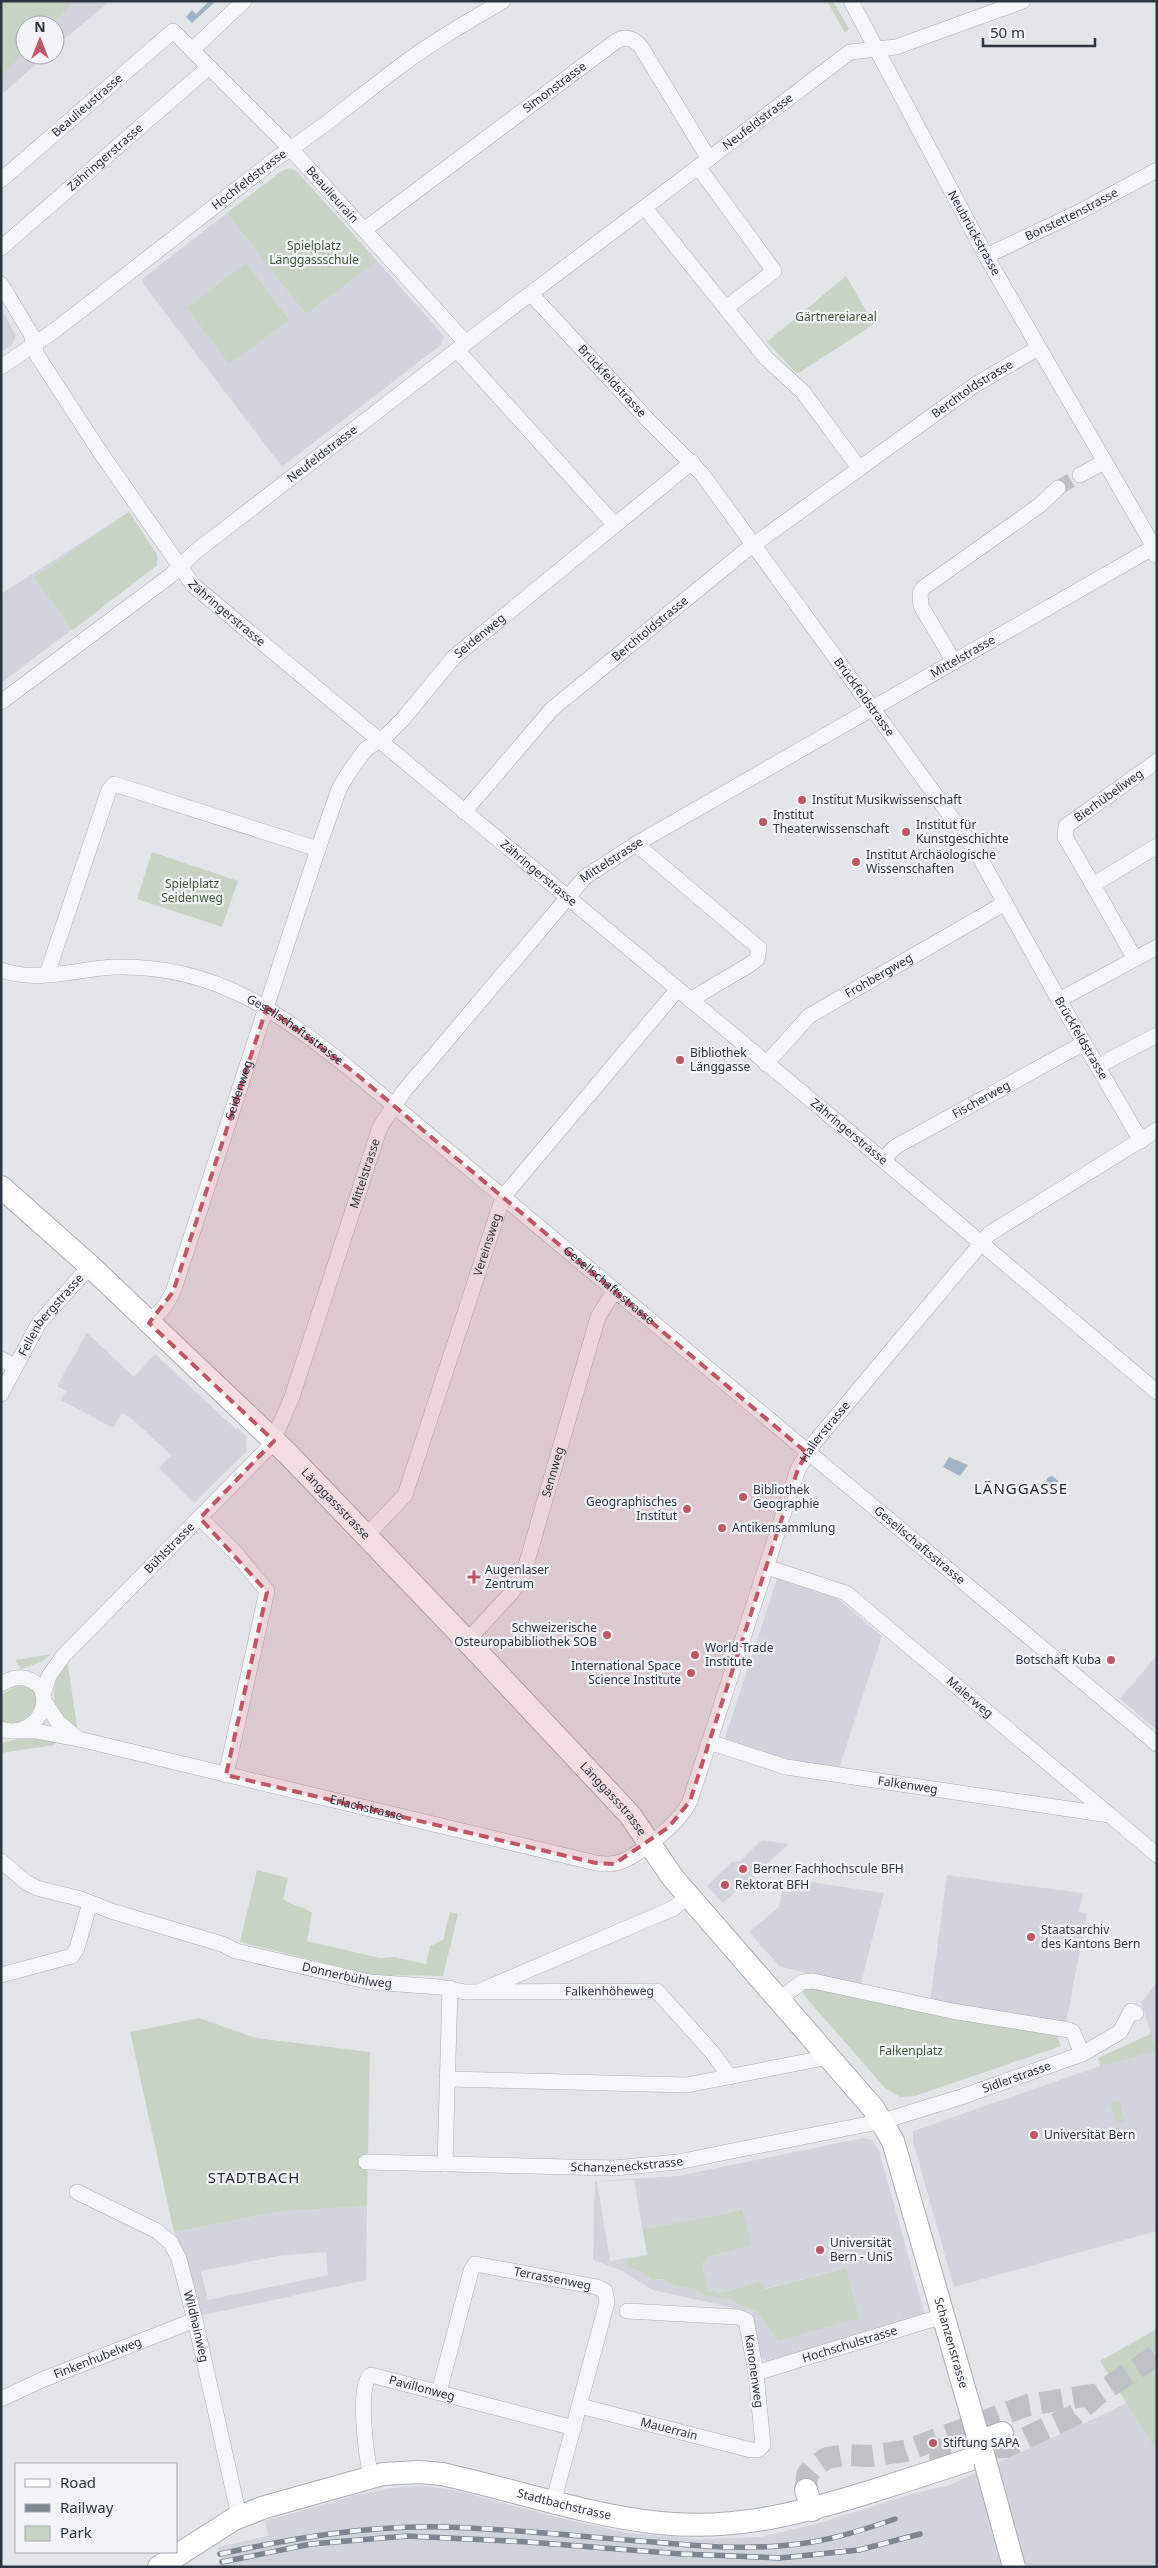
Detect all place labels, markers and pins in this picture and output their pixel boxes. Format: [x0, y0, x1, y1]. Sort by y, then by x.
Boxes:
place label: Institut Musikwissenschaft [812, 791, 962, 808]
marker: Institut Musikwissenschaft [796, 794, 808, 806]
place label: Institut Theaterwissenschaft [773, 806, 890, 837]
marker: Institut Theaterwissenschaft [757, 816, 769, 828]
place label: Institut für Kunstgeschichte [916, 816, 1009, 847]
marker: Institut für Kunstgeschichte [900, 826, 912, 838]
place label: Institut Archäologische Wissenschaften [866, 846, 996, 877]
marker: Institut Archäologische Wissenschaften [850, 856, 862, 868]
place label: Bibliothek Länggasse [690, 1044, 750, 1075]
marker: Bibliothek Länggasse [674, 1054, 686, 1066]
place label: Bibliothek Geographie [753, 1481, 819, 1512]
marker: Bibliothek Geographie [737, 1491, 749, 1503]
place label: Geographisches Institut [586, 1493, 678, 1524]
marker: Geographisches Institut [681, 1503, 693, 1515]
place label: Antikensammlung [732, 1519, 835, 1536]
marker: Antikensammlung [716, 1522, 728, 1534]
place label: Augenlaser Zentrum [485, 1561, 549, 1592]
marker: Augenlaser Zentrum [467, 1570, 481, 1584]
place label: Schweizerische Osteuropabibliothek SOB [454, 1619, 597, 1650]
marker: Schweizerische Osteuropabibliothek SOB [601, 1629, 613, 1641]
place label: World Trade Institute [705, 1639, 774, 1670]
marker: World Trade Institute [689, 1649, 701, 1661]
place label: Botschaft Kuba [1015, 1651, 1101, 1668]
marker: Botschaft Kuba [1105, 1654, 1117, 1666]
place label: International Space Science Institute [571, 1657, 681, 1688]
marker: International Space Science Institute [685, 1667, 697, 1679]
place label: Berner Fachhochscule BFH [753, 1860, 904, 1877]
marker: Berner Fachhochscule BFH [737, 1863, 749, 1875]
place label: Rektorat BFH [735, 1876, 809, 1893]
marker: Rektorat BFH [719, 1879, 731, 1891]
place label: Staatsarchiv des Kantons Bern [1041, 1921, 1140, 1952]
marker: Staatsarchiv des Kantons Bern [1025, 1931, 1037, 1943]
place label: Universität Bern [1044, 2126, 1135, 2143]
marker: Universität Bern [1028, 2129, 1040, 2141]
place label: Universität Bern - UniS [830, 2234, 893, 2265]
marker: Universität Bern - UniS [814, 2244, 826, 2256]
place label: Stiftung SAPA [943, 2434, 1020, 2451]
marker: Stiftung SAPA [927, 2437, 939, 2449]

